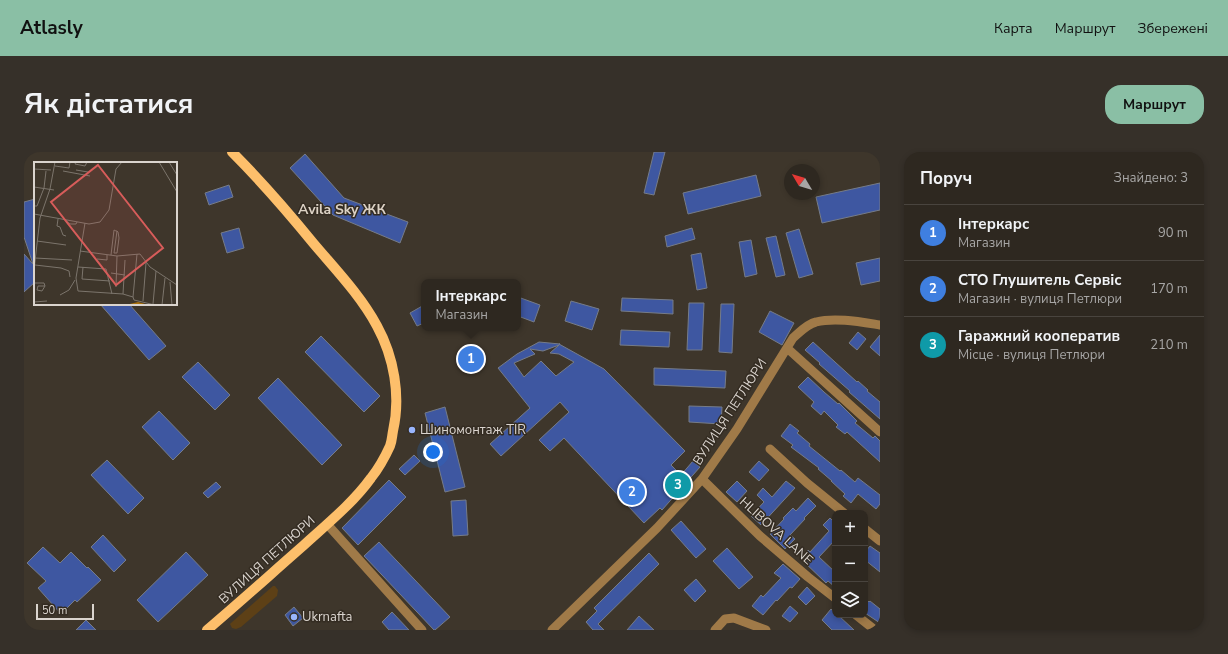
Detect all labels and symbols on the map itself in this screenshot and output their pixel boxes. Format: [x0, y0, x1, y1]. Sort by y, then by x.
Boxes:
inset map [34, 162, 177, 305]
north arrow [784, 164, 820, 200]
district label: Avila Sky ЖК [298, 200, 386, 219]
pin: 1 [458, 344, 484, 374]
street label: ВУЛИЦЯ ПЕТЛЮРИ [689, 355, 771, 469]
place label: Шиномонтаж TIR [420, 421, 526, 439]
marker: Шиномонтаж TIR [407, 425, 417, 435]
your location [423, 442, 443, 462]
pin: 3 [665, 470, 691, 500]
pin: 2 [619, 477, 645, 507]
street label: HLIBOVA LANE [735, 493, 817, 569]
street label: ВУЛИЦЯ ПЕТЛЮРИ [215, 512, 319, 608]
scale bar [36, 602, 94, 621]
place label: Ukrnafta [302, 608, 352, 626]
marker: Ukrnafta [289, 612, 299, 622]

